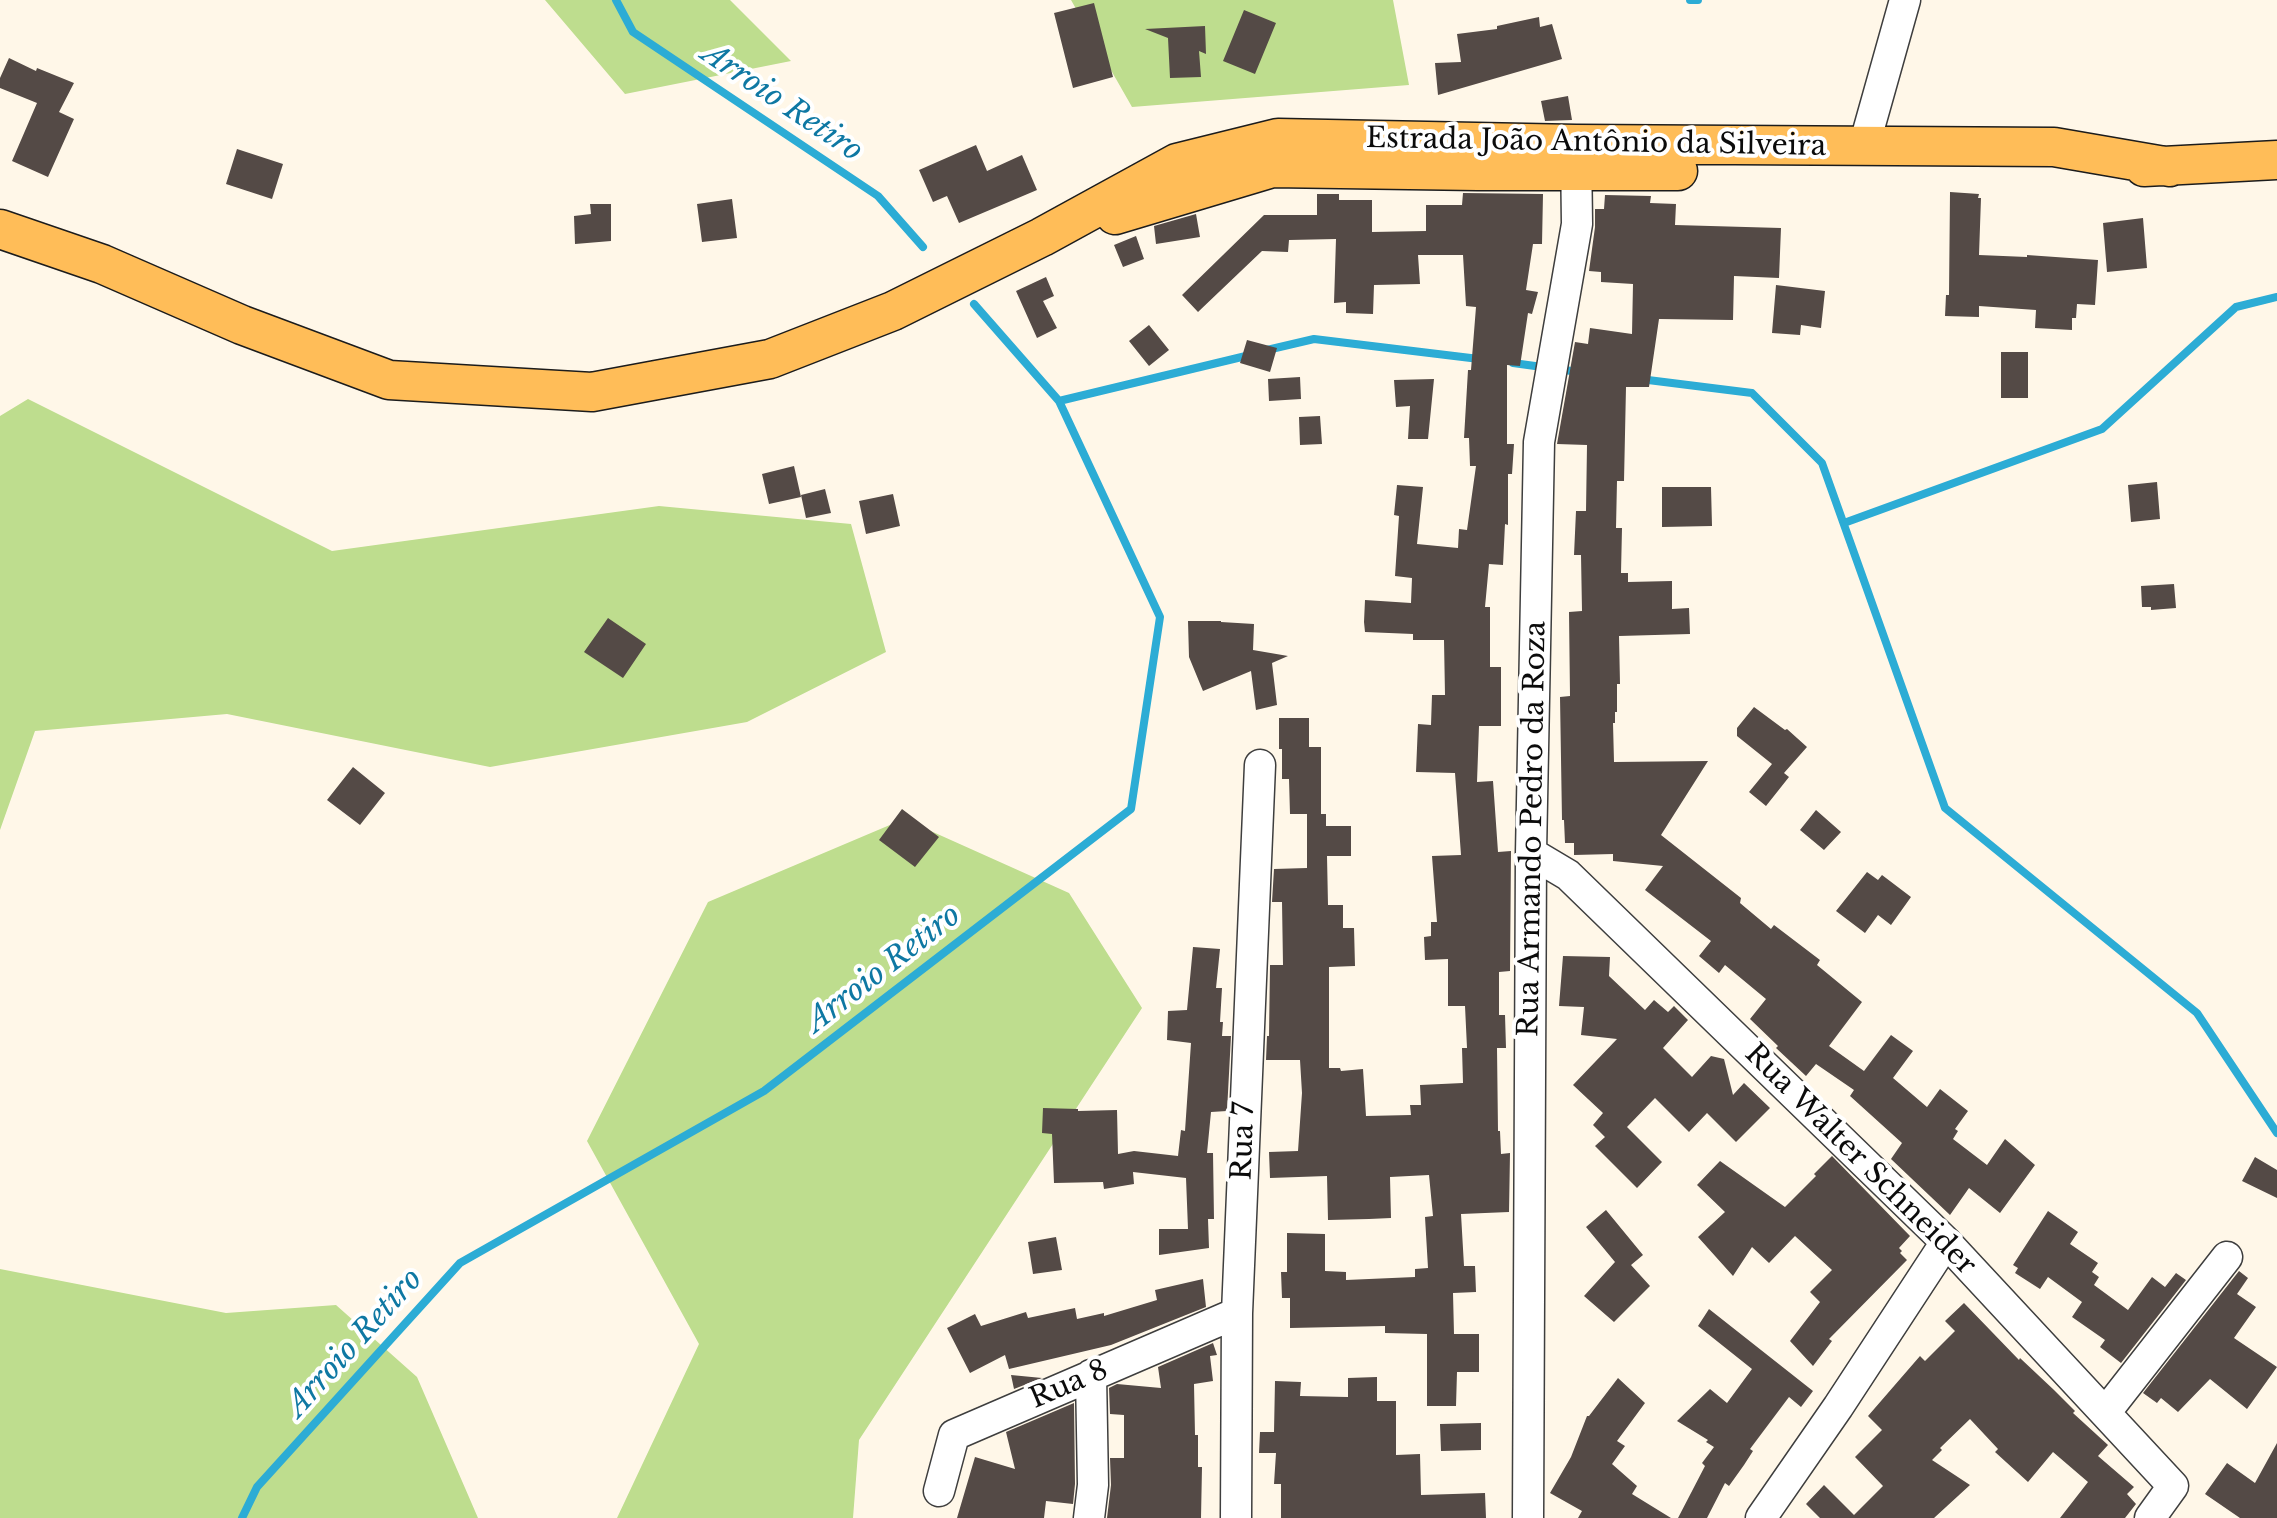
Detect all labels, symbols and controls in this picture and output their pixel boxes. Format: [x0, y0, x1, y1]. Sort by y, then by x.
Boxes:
water label: Arroio Retiro [695, 36, 869, 170]
street label: Estrada João Antônio da Silveira [1366, 122, 1826, 164]
street label: Rua Armando Pedro da Roza [1513, 621, 1553, 1037]
water label: Arroio Retiro [800, 898, 968, 1040]
street label: Rua Walter Schneider [1737, 1037, 1983, 1283]
street label: Rua 7 [1226, 1101, 1262, 1181]
water label: Arroio Retiro [280, 1262, 430, 1424]
street label: Rua 8 [1025, 1354, 1113, 1416]

